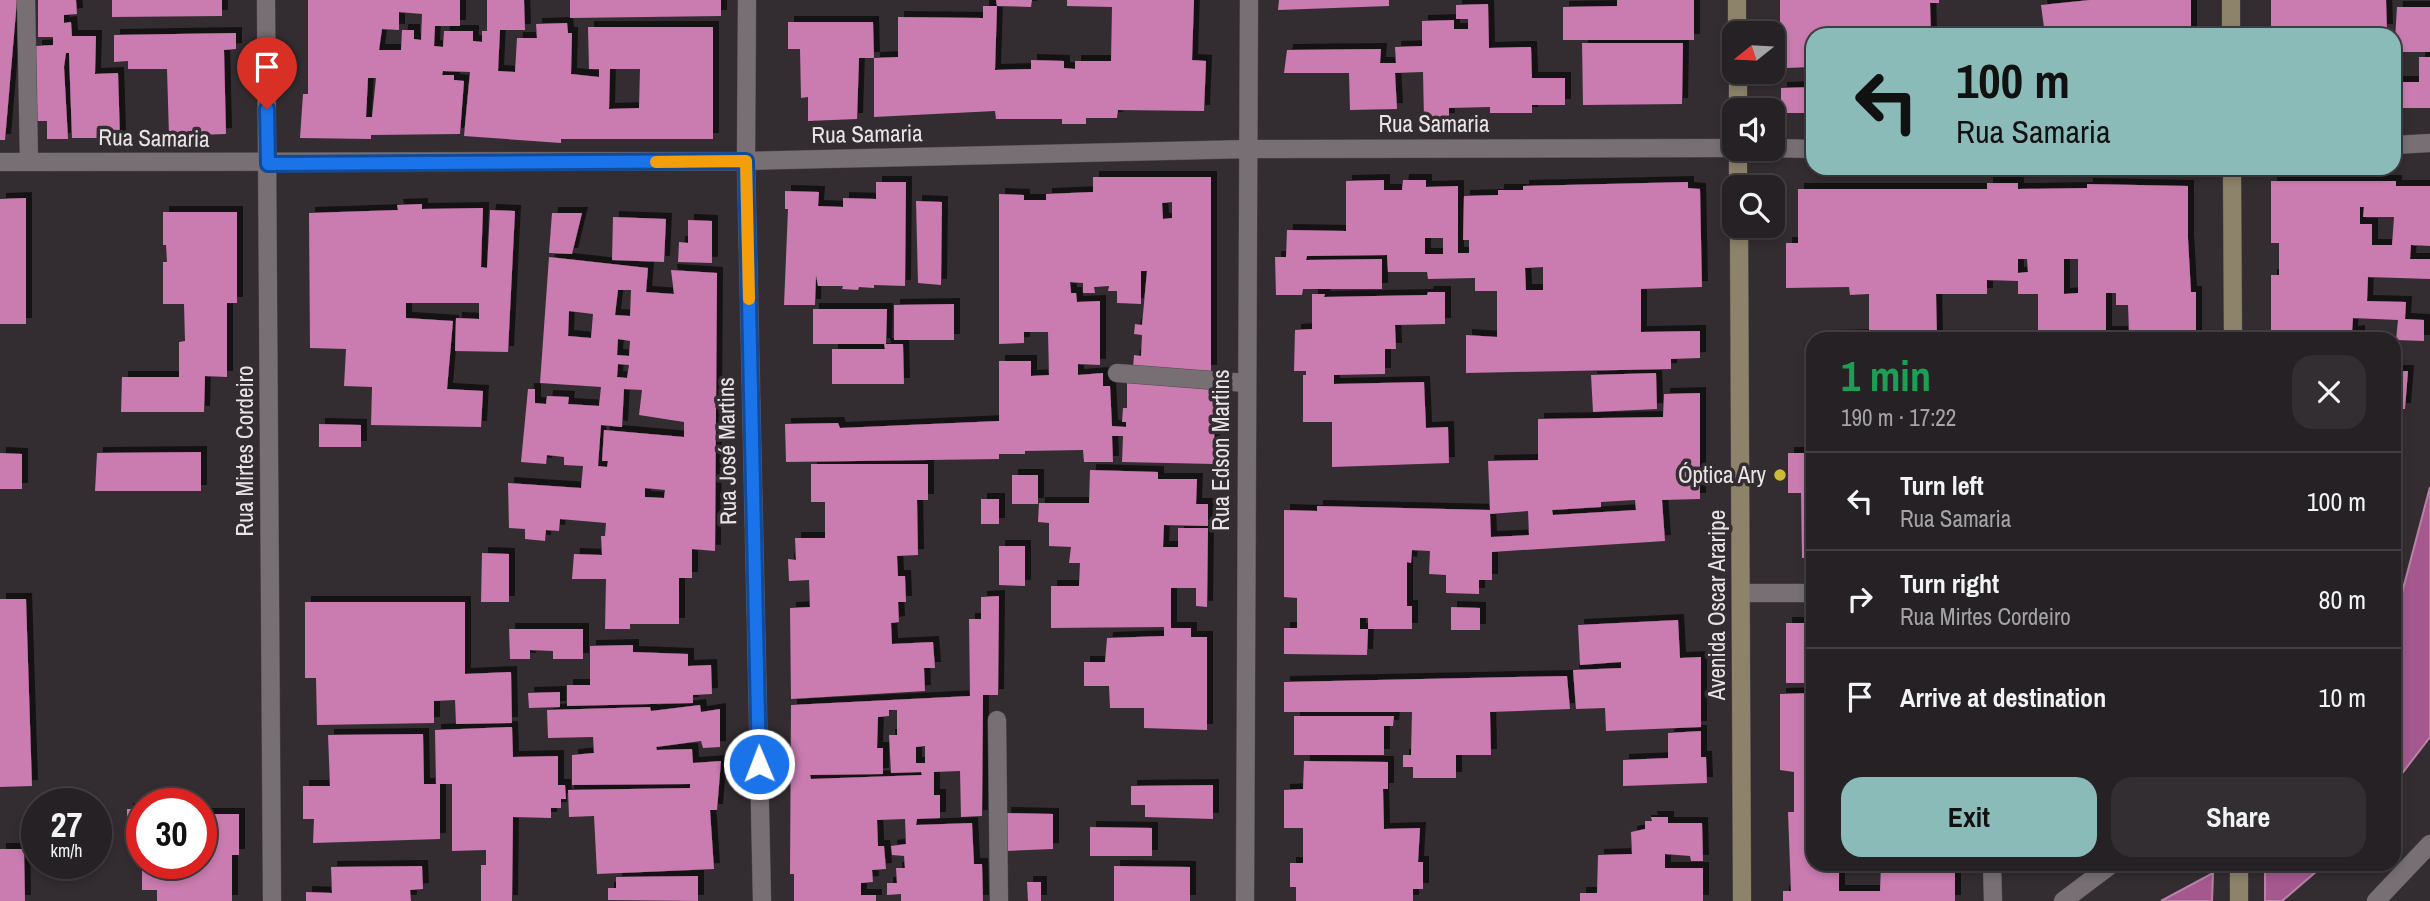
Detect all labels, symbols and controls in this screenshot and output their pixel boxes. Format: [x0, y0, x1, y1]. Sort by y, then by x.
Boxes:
north arrow [1722, 21, 1785, 84]
map controls [1722, 21, 1785, 238]
pin [237, 37, 297, 109]
text: 100 m [1956, 47, 2070, 113]
icon: arrive [248, 48, 286, 86]
icon: left [1841, 56, 1932, 147]
button: sound [1722, 98, 1785, 161]
street label: Rua Samaria [1378, 108, 1490, 139]
text: Rua Samaria [1956, 110, 2111, 153]
street label: Rua Samaria [811, 117, 923, 150]
street label: Rua Samaria [98, 121, 210, 154]
button: search [1722, 175, 1785, 238]
text: 1 min [1841, 348, 1931, 404]
button: close [2292, 355, 2366, 429]
street label: Rua Mirtes Cordeiro [229, 366, 260, 536]
street label: Rua Edson Martins [1205, 369, 1236, 531]
street label: Rua José Martins [710, 377, 743, 525]
text: 190 m · 17:22 [1841, 402, 1956, 433]
place label: Óptica Ary [1678, 459, 1767, 490]
marker: Óptica Ary [1772, 467, 1788, 483]
text: Turn left [1900, 468, 1984, 503]
icon: left [1841, 482, 1879, 520]
text: 100 m [2307, 484, 2366, 519]
text: Rua Samaria [1900, 503, 2011, 534]
street label: Avenida Oscar Araripe [1701, 510, 1732, 701]
text: Turn right [1900, 566, 1999, 601]
icon: right [1841, 580, 1879, 618]
text: 80 m [2319, 582, 2366, 617]
text: Rua Mirtes Cordeiro [1900, 601, 2071, 632]
icon: arrive [1841, 678, 1879, 716]
text: Arrive at destination [1900, 680, 2106, 715]
text: 10 m [2319, 680, 2366, 715]
position arrow [722, 727, 796, 801]
button: Exit [1841, 777, 2097, 857]
button: Share [2111, 777, 2366, 857]
speed limit sign: 30 [126, 788, 217, 879]
text: 27 [51, 801, 82, 848]
text: km/h [51, 838, 83, 863]

